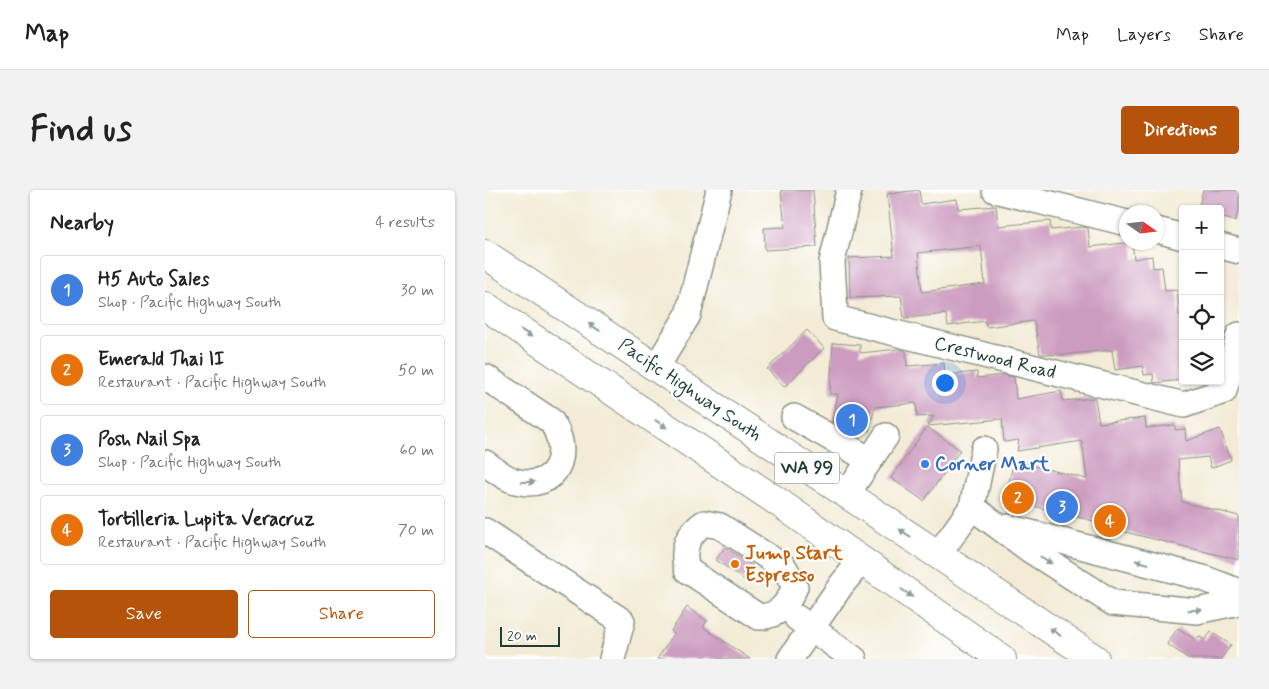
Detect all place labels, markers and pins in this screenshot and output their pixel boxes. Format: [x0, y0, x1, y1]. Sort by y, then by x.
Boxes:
pin: 1 [836, 401, 868, 439]
place label: Corner Mart [935, 452, 1051, 477]
marker: Corner Mart [919, 458, 931, 470]
pin: 2 [1002, 479, 1034, 517]
pin: 3 [1046, 488, 1078, 526]
pin: 4 [1094, 502, 1126, 540]
place label: Jump Start Espresso [745, 541, 843, 588]
marker: Jump Start Espresso [729, 558, 741, 570]

